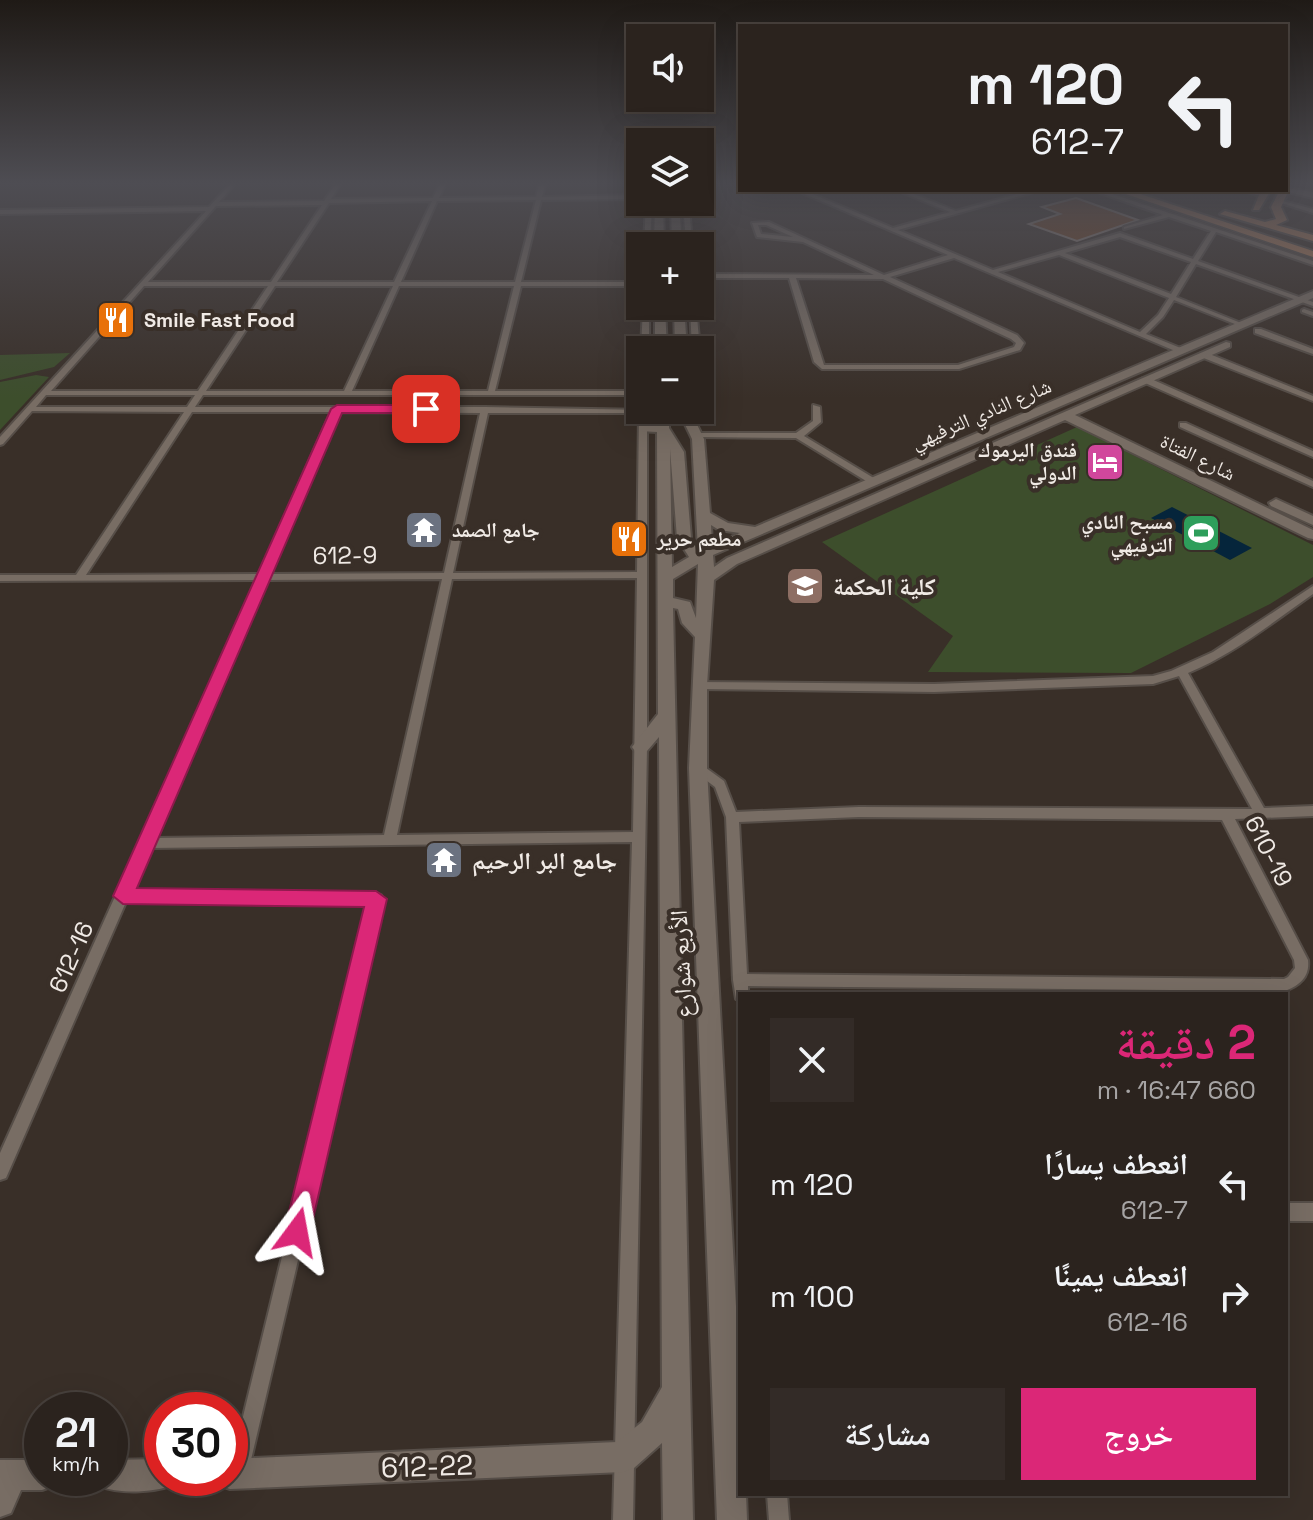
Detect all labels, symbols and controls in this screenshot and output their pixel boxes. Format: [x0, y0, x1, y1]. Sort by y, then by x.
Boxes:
map controls [626, 24, 714, 424]
button: sound [626, 24, 714, 112]
text: 120 m [967, 49, 1124, 120]
icon: left [1152, 56, 1256, 160]
text: 612-7 [1031, 119, 1124, 165]
button: layers [626, 128, 714, 216]
button: + [626, 232, 714, 320]
restaurant icon: Smile Fast Food [95, 299, 137, 341]
place label: Smile Fast Food [144, 307, 295, 333]
button: − [626, 336, 714, 424]
street label: شارع النادي الترفيهي [907, 373, 1056, 458]
pin [392, 375, 460, 443]
icon: arrive [404, 387, 448, 431]
street label: شارع الفتاة [1156, 428, 1240, 486]
place label: فندق اليرموك الدولي [978, 437, 1077, 489]
hotel icon: فندق اليرموك الدولي [1084, 441, 1126, 483]
temple icon: جامع الصمد [403, 509, 445, 551]
place label: مسبح النادي الترفيهي [1081, 509, 1173, 561]
sports icon: مسبح النادي الترفيهي [1180, 512, 1222, 554]
place label: جامع الصمد [452, 517, 540, 544]
restaurant icon: مطعم حرير [608, 518, 650, 560]
place label: مطعم حرير [656, 526, 741, 553]
street label: 612-9 [312, 539, 378, 571]
school or university icon: كلية الحكمة [784, 565, 826, 607]
place label: كلية الحكمة [833, 571, 936, 602]
street label: 610-19 [1238, 810, 1300, 892]
temple icon: جامع البر الرحيم [423, 839, 465, 881]
place label: جامع البر الرحيم [472, 845, 617, 877]
street label: الأربع شوارع [663, 909, 699, 1019]
street label: 612-16 [42, 917, 100, 997]
text: 2 دقيقة [1116, 1012, 1256, 1073]
button: close [770, 1018, 854, 1102]
text: 660 m · 16:47 [1097, 1073, 1256, 1107]
text: انعطف يسارًا [1044, 1144, 1188, 1183]
icon: left [1212, 1162, 1256, 1206]
text: 120 m [770, 1165, 853, 1204]
position arrow [255, 1190, 339, 1274]
text: 612-7 [1121, 1193, 1188, 1227]
text: انعطف يمينًا [1053, 1256, 1188, 1295]
icon: right [1212, 1274, 1256, 1318]
text: 100 m [770, 1277, 855, 1316]
text: 612-16 [1107, 1305, 1188, 1339]
button: مشاركة [770, 1388, 1005, 1480]
button: خروج [1021, 1388, 1256, 1480]
speed limit sign: 30 [144, 1392, 248, 1496]
text: 21 [55, 1408, 97, 1459]
street label: 612-22 [380, 1446, 474, 1486]
text: km/h [52, 1451, 100, 1477]

